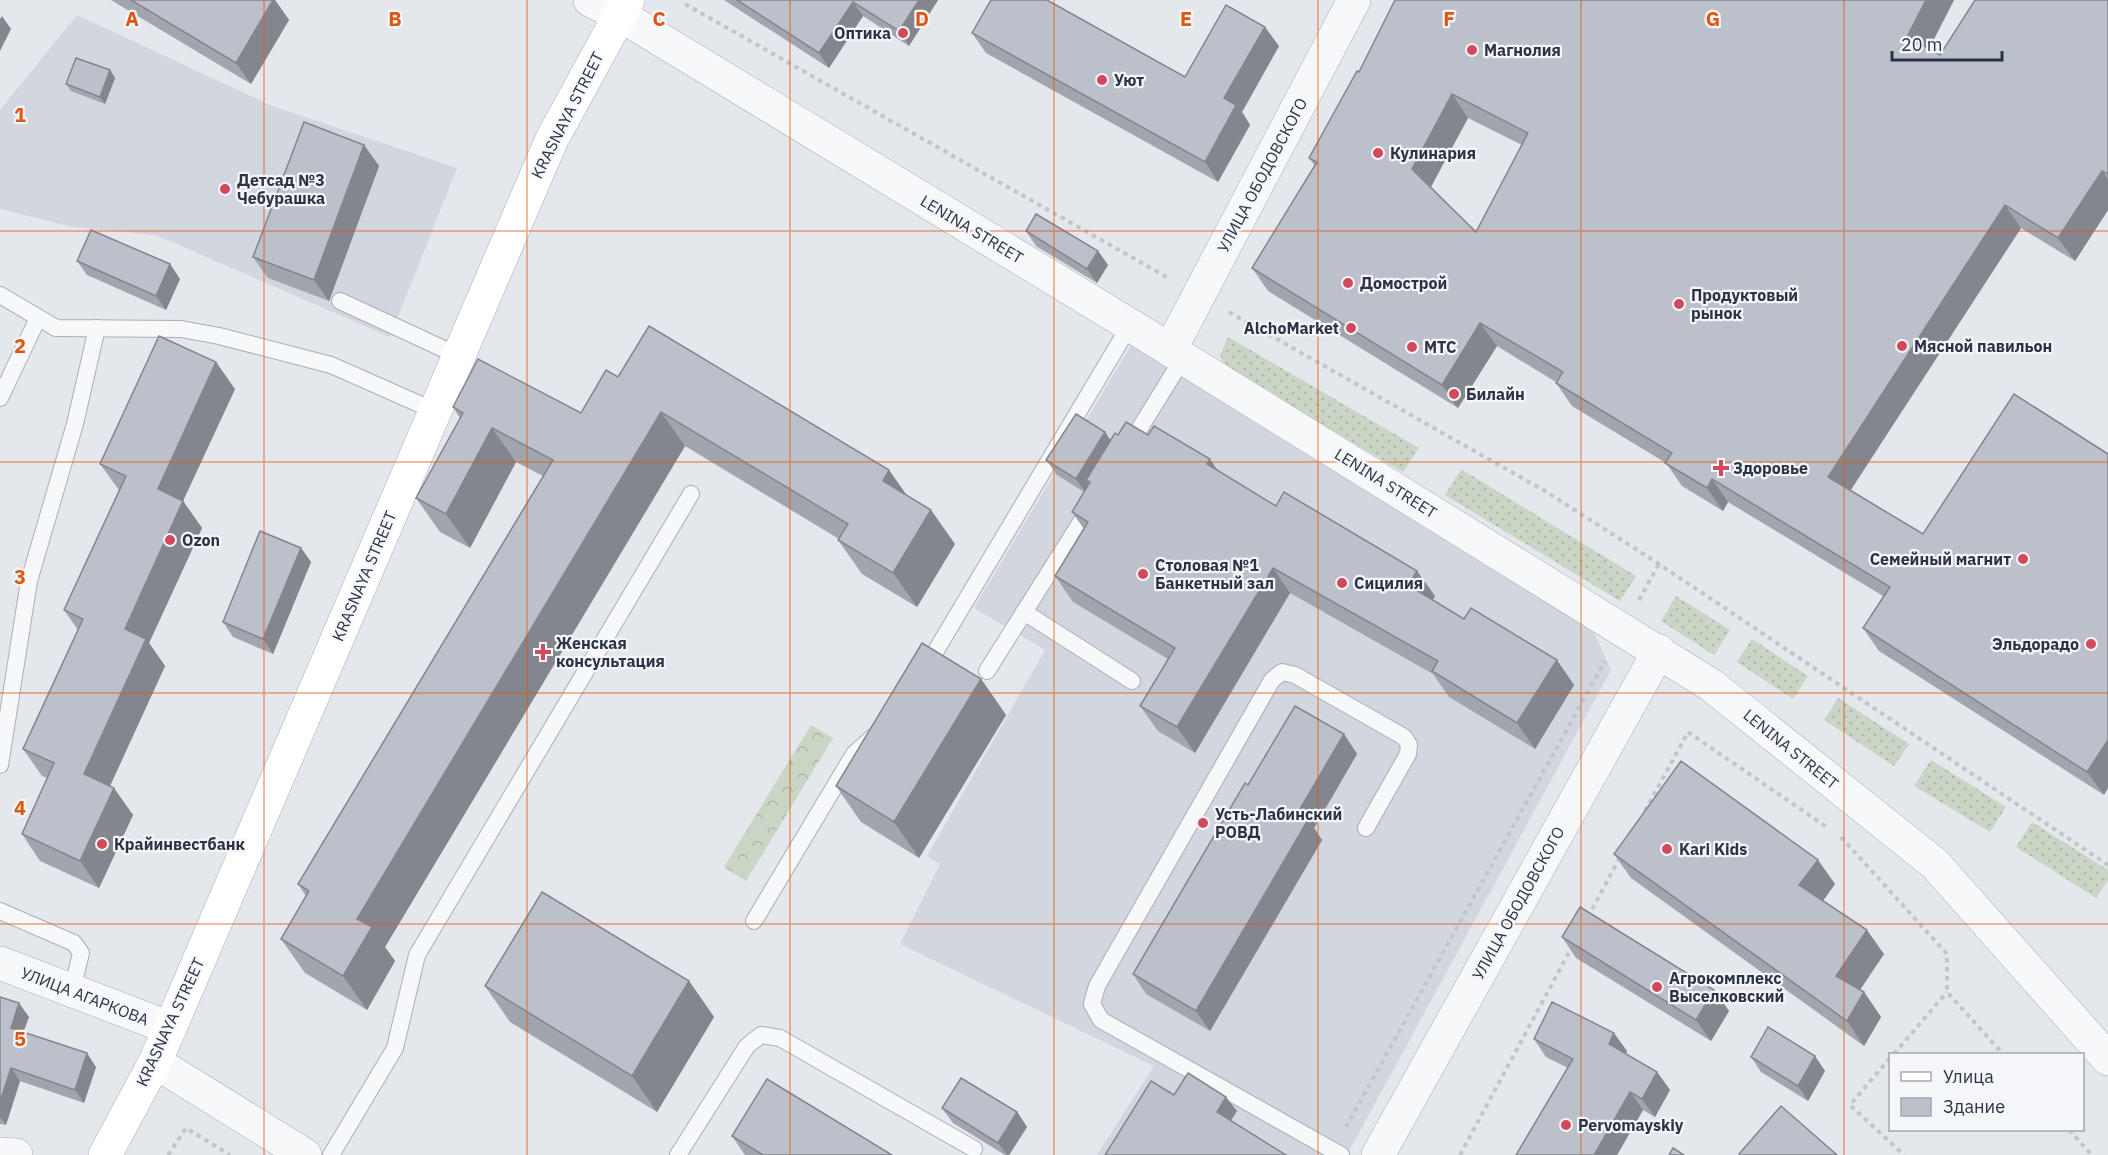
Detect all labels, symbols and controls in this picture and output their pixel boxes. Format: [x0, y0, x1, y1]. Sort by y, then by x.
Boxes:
text: A [125, 5, 139, 32]
text: B [388, 5, 402, 32]
text: C [652, 5, 666, 32]
text: D [915, 5, 929, 32]
text: E [1180, 5, 1192, 32]
text: F [1443, 5, 1455, 32]
text: G [1706, 5, 1720, 32]
place label: Оптика [834, 23, 891, 43]
scale bar [1892, 24, 2002, 62]
marker: Оптика [896, 26, 910, 40]
text: 20 m [1901, 33, 1943, 56]
place label: Магнолия [1484, 40, 1561, 60]
marker: Магнолия [1465, 43, 1479, 57]
street label: KRASNAYA STREET [526, 48, 608, 182]
place label: Уют [1114, 70, 1144, 90]
marker: Уют [1095, 73, 1109, 87]
street label: УЛИЦА ОБОДОВСКОГО [1213, 94, 1311, 256]
text: 1 [14, 101, 26, 128]
place label: Кулинария [1390, 143, 1476, 163]
marker: Кулинария [1371, 146, 1385, 160]
place label: Детсад №3 Чебурашка [237, 170, 325, 208]
marker: Детсад №3 Чебурашка [218, 182, 232, 196]
street label: LENINA STREET [917, 190, 1027, 268]
place label: Домострой [1360, 273, 1447, 293]
marker: Домострой [1341, 276, 1355, 290]
place label: Продуктовый рынок [1691, 285, 1798, 323]
marker: Продуктовый рынок [1672, 297, 1686, 311]
place label: AlchoMarket [1244, 318, 1339, 338]
marker: AlchoMarket [1344, 321, 1358, 335]
text: 2 [14, 332, 26, 359]
place label: Мясной павильон [1914, 336, 2052, 356]
place label: МТС [1424, 337, 1456, 357]
marker: Мясной павильон [1895, 339, 1909, 353]
marker: МТС [1405, 340, 1419, 354]
place label: Билайн [1466, 384, 1525, 404]
marker: Билайн [1447, 387, 1461, 401]
street label: LENINA STREET [1331, 444, 1441, 522]
place label: Здоровье [1733, 458, 1808, 478]
marker: Здоровье [1714, 461, 1728, 475]
street label: KRASNAYA STREET [328, 508, 400, 644]
place label: Ozon [182, 530, 220, 550]
marker: Ozon [163, 533, 177, 547]
place label: Семейный магнит [1870, 549, 2011, 569]
marker: Семейный магнит [2016, 552, 2030, 566]
place label: Столовая №1 Банкетный зал [1155, 555, 1274, 593]
text: 3 [14, 563, 26, 590]
marker: Столовая №1 Банкетный зал [1136, 567, 1150, 581]
place label: Сицилия [1354, 573, 1423, 593]
marker: Сицилия [1335, 576, 1349, 590]
place label: Женская консультация [556, 633, 665, 671]
place label: Эльдорадо [1992, 634, 2079, 654]
marker: Эльдорадо [2084, 637, 2098, 651]
marker: Женская консультация [534, 643, 552, 661]
street label: LENINA STREET [1739, 705, 1843, 793]
text: 4 [14, 794, 26, 821]
place label: Усть-Лабинский РОВД [1215, 804, 1342, 842]
marker: Усть-Лабинский РОВД [1196, 816, 1210, 830]
street label: УЛИЦА ОБОДОВСКОГО [1467, 823, 1569, 983]
place label: Крайинвестбанк [114, 834, 245, 854]
marker: Крайинвестбанк [95, 837, 109, 851]
place label: Kari Kids [1679, 839, 1747, 859]
marker: Kari Kids [1660, 842, 1674, 856]
street label: KRASNAYA STREET [131, 955, 209, 1089]
street label: УЛИЦА АГАРКОВА [18, 962, 152, 1030]
place label: Агрокомплекс Выселковский [1669, 968, 1784, 1006]
marker: Агрокомплекс Выселковский [1650, 980, 1664, 994]
text: 5 [14, 1025, 26, 1052]
legend [1889, 1053, 2084, 1131]
text: Улица [1943, 1065, 1994, 1088]
text: Здание [1943, 1095, 2005, 1118]
place label: Pervomayskiy [1578, 1115, 1684, 1135]
marker: Pervomayskiy [1559, 1118, 1573, 1132]

